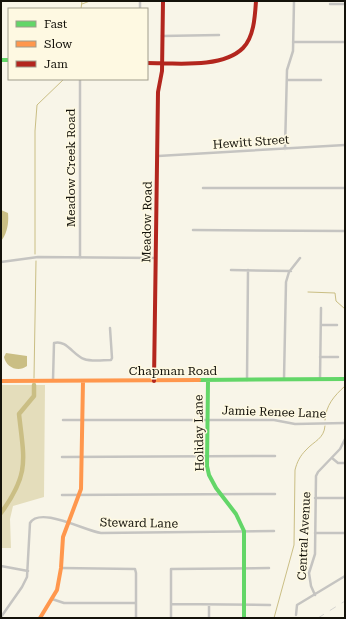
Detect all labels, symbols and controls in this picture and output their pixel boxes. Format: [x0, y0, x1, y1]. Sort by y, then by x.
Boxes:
legend [8, 8, 148, 80]
text: Fast [44, 17, 68, 31]
text: Slow [44, 37, 72, 51]
text: Jam [44, 57, 68, 71]
street label: Meadow Creek Road [64, 108, 78, 227]
street label: Hewitt Street [212, 132, 290, 152]
street label: Meadow Road [139, 181, 155, 263]
street label: Chapman Road [129, 364, 218, 378]
street label: Holiday Lane [191, 394, 207, 472]
street label: Jamie Renee Lane [222, 403, 327, 421]
street label: Central Avenue [295, 491, 313, 581]
street label: Steward Lane [100, 515, 179, 531]

